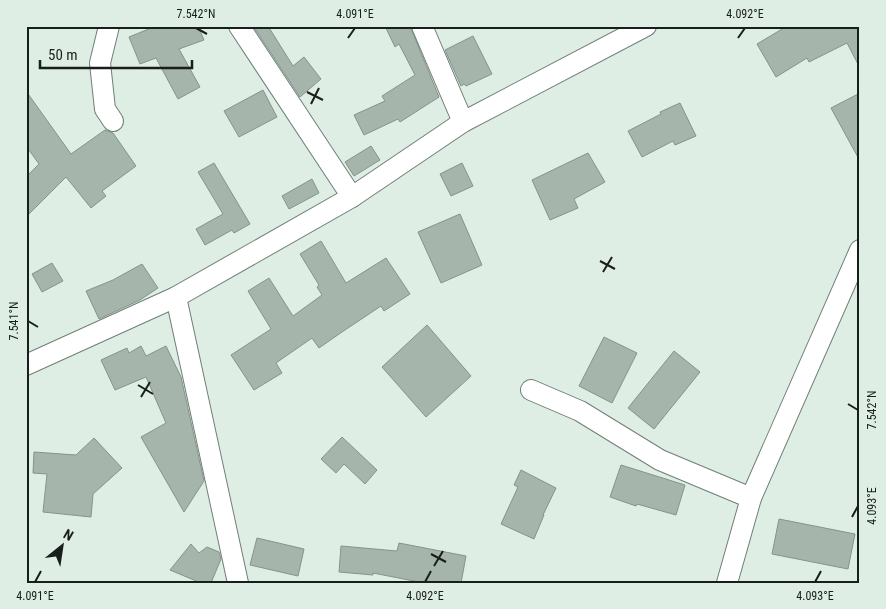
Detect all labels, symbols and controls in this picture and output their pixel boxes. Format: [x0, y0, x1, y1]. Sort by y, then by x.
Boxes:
text: 7.542°N [177, 7, 215, 21]
text: 4.091°E [336, 7, 374, 21]
text: 4.092°E [726, 7, 764, 21]
scale bar [40, 38, 192, 70]
text: 50 m [48, 46, 78, 64]
text: 7.541°N [7, 302, 21, 340]
text: 7.542°N [865, 391, 879, 429]
text: 4.093°E [865, 487, 879, 525]
north arrow [38, 522, 88, 572]
text: N [61, 526, 76, 544]
text: 4.091°E [16, 589, 54, 603]
text: 4.092°E [406, 589, 444, 603]
text: 4.093°E [796, 589, 834, 603]

